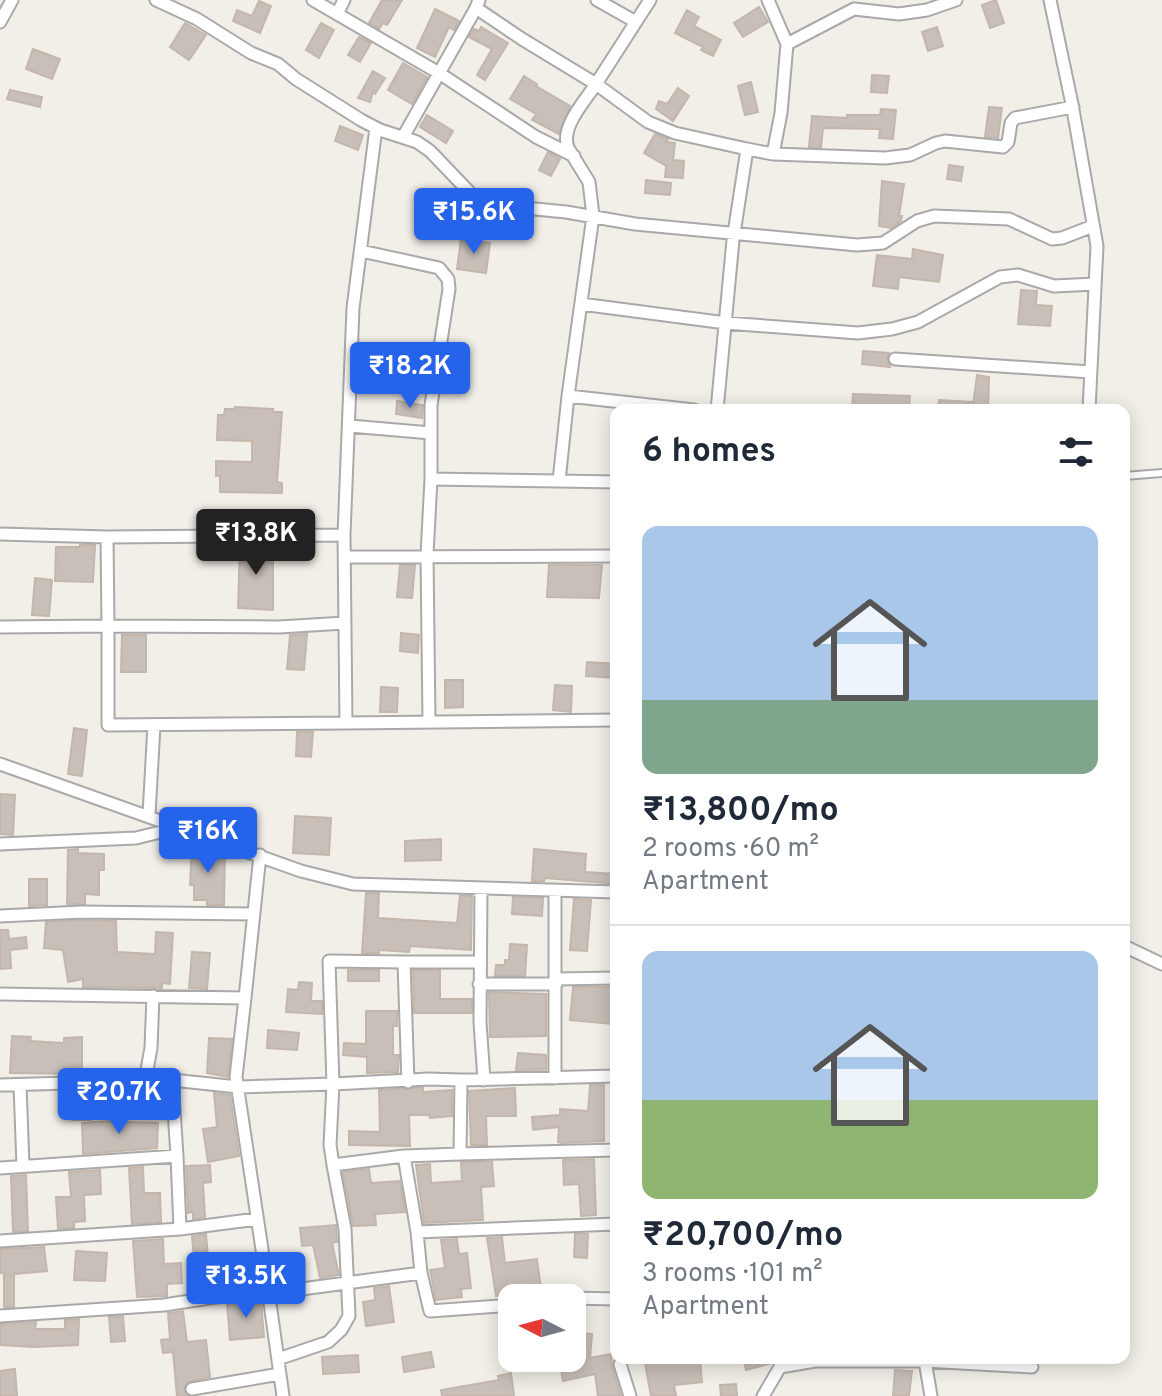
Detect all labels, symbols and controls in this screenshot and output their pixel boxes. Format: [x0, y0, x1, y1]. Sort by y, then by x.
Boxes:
pin: ₹15.6K [409, 188, 539, 256]
text: ₹15.6K [432, 197, 516, 230]
pin: ₹18.2K [345, 342, 475, 410]
text: ₹18.2K [368, 351, 452, 384]
icon: filters [1054, 430, 1098, 474]
text: 6 homes [642, 431, 776, 474]
pin: ₹13.8K [191, 509, 321, 577]
text: ₹13.8K [214, 518, 298, 551]
icon: home [798, 578, 942, 722]
text: ₹13,800/mo [642, 790, 839, 833]
pin: ₹16K [161, 807, 255, 875]
text: ₹16K [177, 816, 239, 849]
text: 2 rooms · 60 m² [642, 833, 819, 866]
text: Apartment [642, 866, 769, 899]
icon: home [798, 1003, 942, 1147]
pin: ₹20.7K [54, 1068, 184, 1136]
text: ₹20.7K [76, 1077, 162, 1110]
text: ₹20,700/mo [642, 1215, 843, 1258]
pin: ₹13.5K [181, 1252, 311, 1320]
text: 3 rooms · 101 m² [642, 1258, 823, 1291]
text: ₹13.5K [204, 1261, 288, 1294]
north arrow [498, 1284, 586, 1372]
map controls [498, 1284, 586, 1372]
text: Apartment [642, 1291, 769, 1324]

